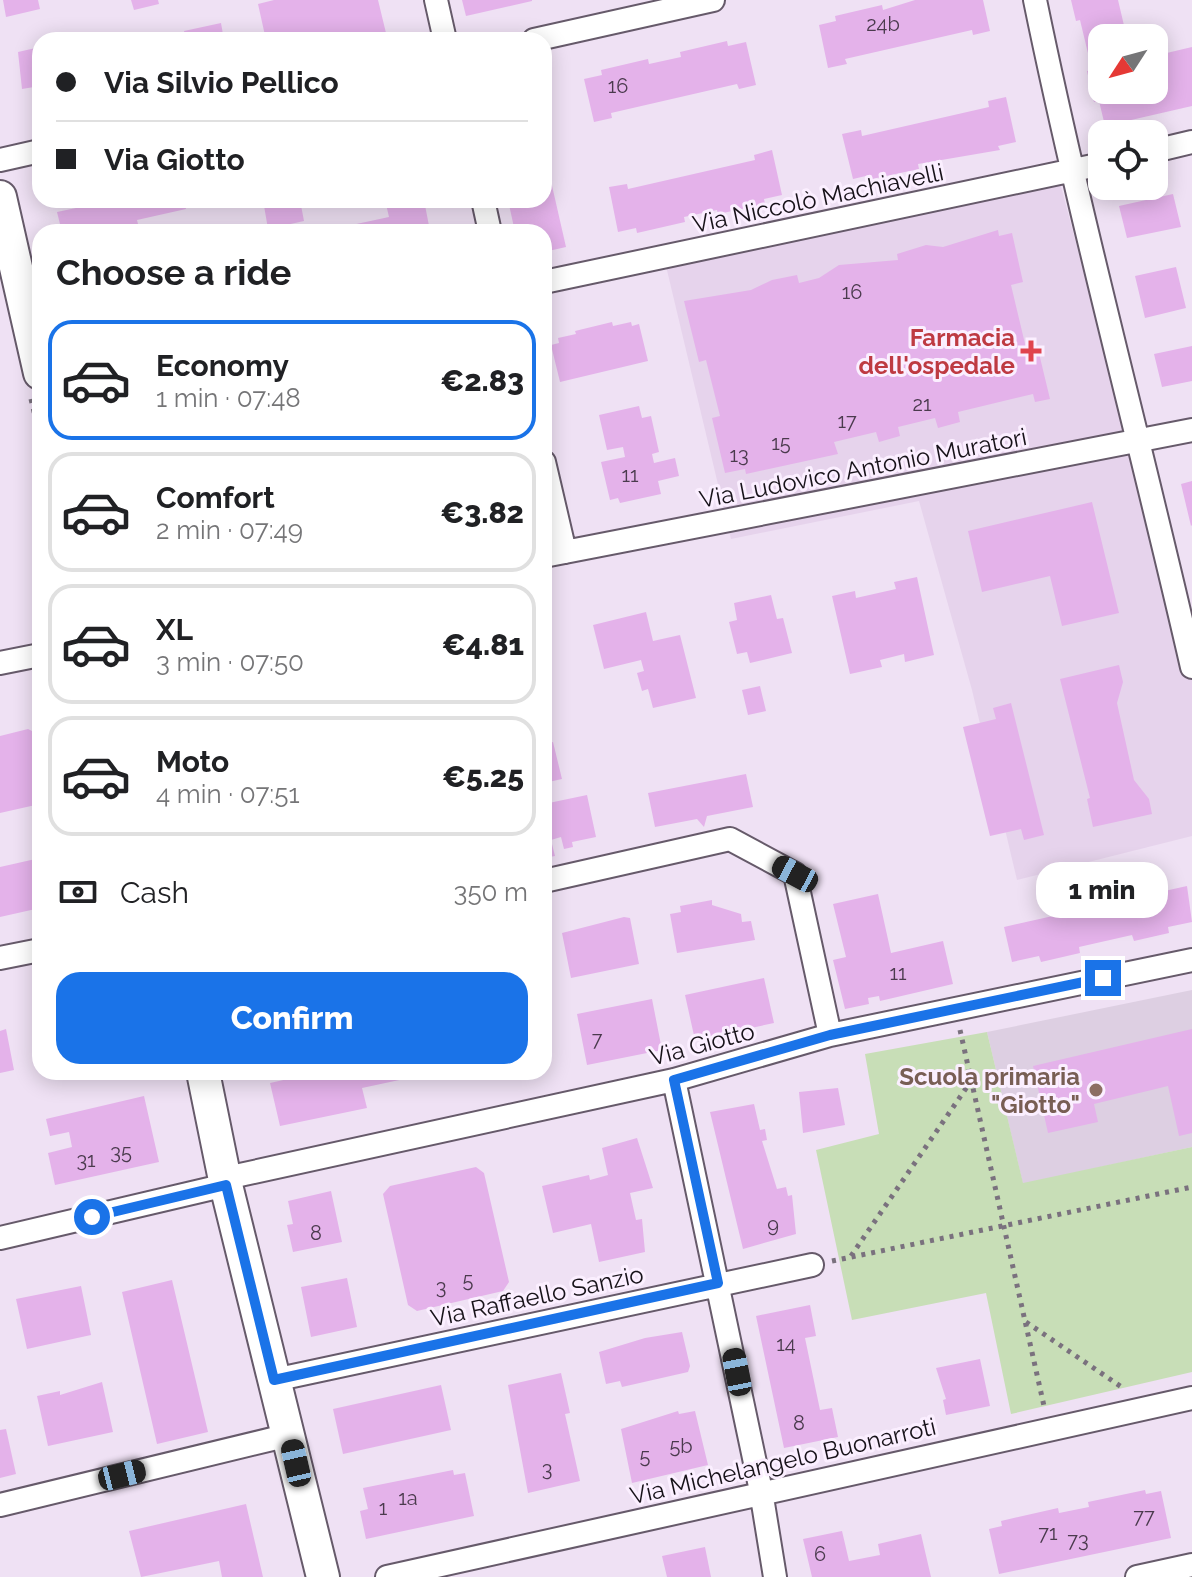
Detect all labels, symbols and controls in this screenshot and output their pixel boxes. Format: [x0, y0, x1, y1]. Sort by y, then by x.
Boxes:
house number: 24b [866, 12, 900, 36]
north arrow [1088, 24, 1168, 104]
map controls [1088, 24, 1168, 200]
text: Via Silvio Pellico [104, 65, 339, 100]
house number: 16 [608, 74, 628, 98]
button: locate [1088, 120, 1168, 200]
text: Via Giotto [104, 142, 245, 177]
street label: Via Niccolò Machiavelli [690, 157, 946, 239]
text: Choose a ride [56, 251, 291, 293]
house number: 16 [842, 280, 862, 304]
place label: Farmacia dell'ospedale [859, 323, 1015, 380]
marker: Farmacia dell'ospedale [1022, 342, 1040, 360]
icon: car [60, 344, 132, 416]
text: Economy [156, 348, 289, 383]
text: €2.83 [440, 363, 524, 398]
text: 1 min · 07:48 [156, 383, 301, 413]
house number: 21 [913, 392, 932, 416]
house number: 17 [837, 409, 857, 433]
street label: Via Ludovico Antonio Muratori [697, 422, 1029, 514]
house number: 15 [771, 431, 791, 455]
house number: 13 [729, 443, 749, 467]
house number: 11 [621, 463, 639, 487]
icon: car [60, 476, 132, 548]
text: Comfort [156, 480, 275, 515]
text: €3.82 [440, 495, 524, 530]
text: 2 min · 07:49 [156, 515, 303, 545]
icon: car [60, 608, 132, 680]
text: XL [156, 612, 193, 647]
text: €4.81 [442, 627, 524, 662]
text: 3 min · 07:50 [156, 647, 304, 677]
icon: car [60, 740, 132, 812]
text: Moto [156, 744, 229, 779]
text: €5.25 [442, 759, 524, 794]
text: 4 min · 07:51 [156, 779, 300, 809]
car [768, 852, 822, 896]
callout: 1 min [1037, 862, 1169, 918]
icon: cash [56, 870, 100, 914]
text: Cash [120, 875, 189, 910]
text: 1 min [1069, 875, 1135, 905]
text: 350 m [454, 877, 528, 907]
route end [1085, 960, 1121, 996]
house number: 11 [889, 961, 907, 985]
button: Confirm [56, 972, 528, 1064]
street label: Via Giotto [646, 1016, 758, 1072]
house number: 7 [592, 1027, 603, 1051]
place label: Scuola primaria "Giotto" [899, 1062, 1080, 1119]
marker: Scuola primaria "Giotto" [1087, 1081, 1105, 1099]
house number: 35 [110, 1140, 132, 1164]
house number: 31 [76, 1148, 96, 1172]
route start [74, 1199, 110, 1235]
house number: 9 [767, 1213, 779, 1237]
house number: 8 [310, 1221, 322, 1245]
street label: Via Raffaello Sanzio [428, 1259, 646, 1333]
house number: 5 [463, 1268, 474, 1292]
house number: 3 [436, 1275, 446, 1299]
house number: 14 [776, 1332, 796, 1356]
car [721, 1346, 753, 1398]
house number: 8 [793, 1411, 805, 1435]
street label: Via Michelangelo Buonarroti [627, 1412, 939, 1510]
house number: 5b [669, 1434, 693, 1458]
car [279, 1437, 313, 1489]
house number: 5 [640, 1444, 651, 1468]
house number: 3 [542, 1457, 552, 1481]
car [96, 1458, 148, 1492]
house number: 1a [398, 1486, 418, 1510]
house number: 1 [379, 1496, 388, 1520]
house number: 77 [1133, 1504, 1155, 1528]
house number: 71 [1038, 1521, 1058, 1545]
house number: 73 [1067, 1528, 1089, 1552]
house number: 6 [814, 1542, 826, 1566]

